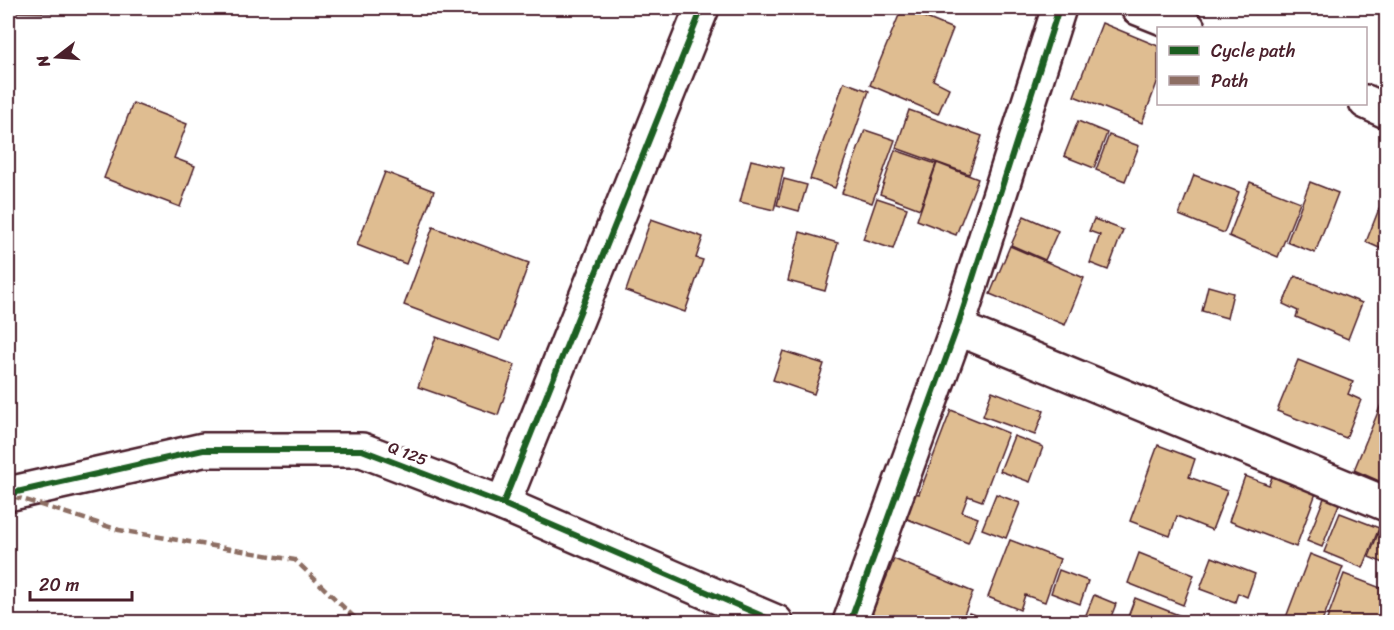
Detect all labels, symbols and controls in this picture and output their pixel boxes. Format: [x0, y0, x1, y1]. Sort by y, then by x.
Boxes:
north arrow [27, 27, 87, 87]
legend [1157, 27, 1367, 105]
text: Cycle path [1211, 35, 1295, 67]
text: N [27, 51, 59, 72]
text: Path [1211, 65, 1248, 97]
street label: Q 125 [384, 433, 432, 474]
scale bar [30, 564, 132, 602]
text: 20 m [39, 569, 79, 601]

